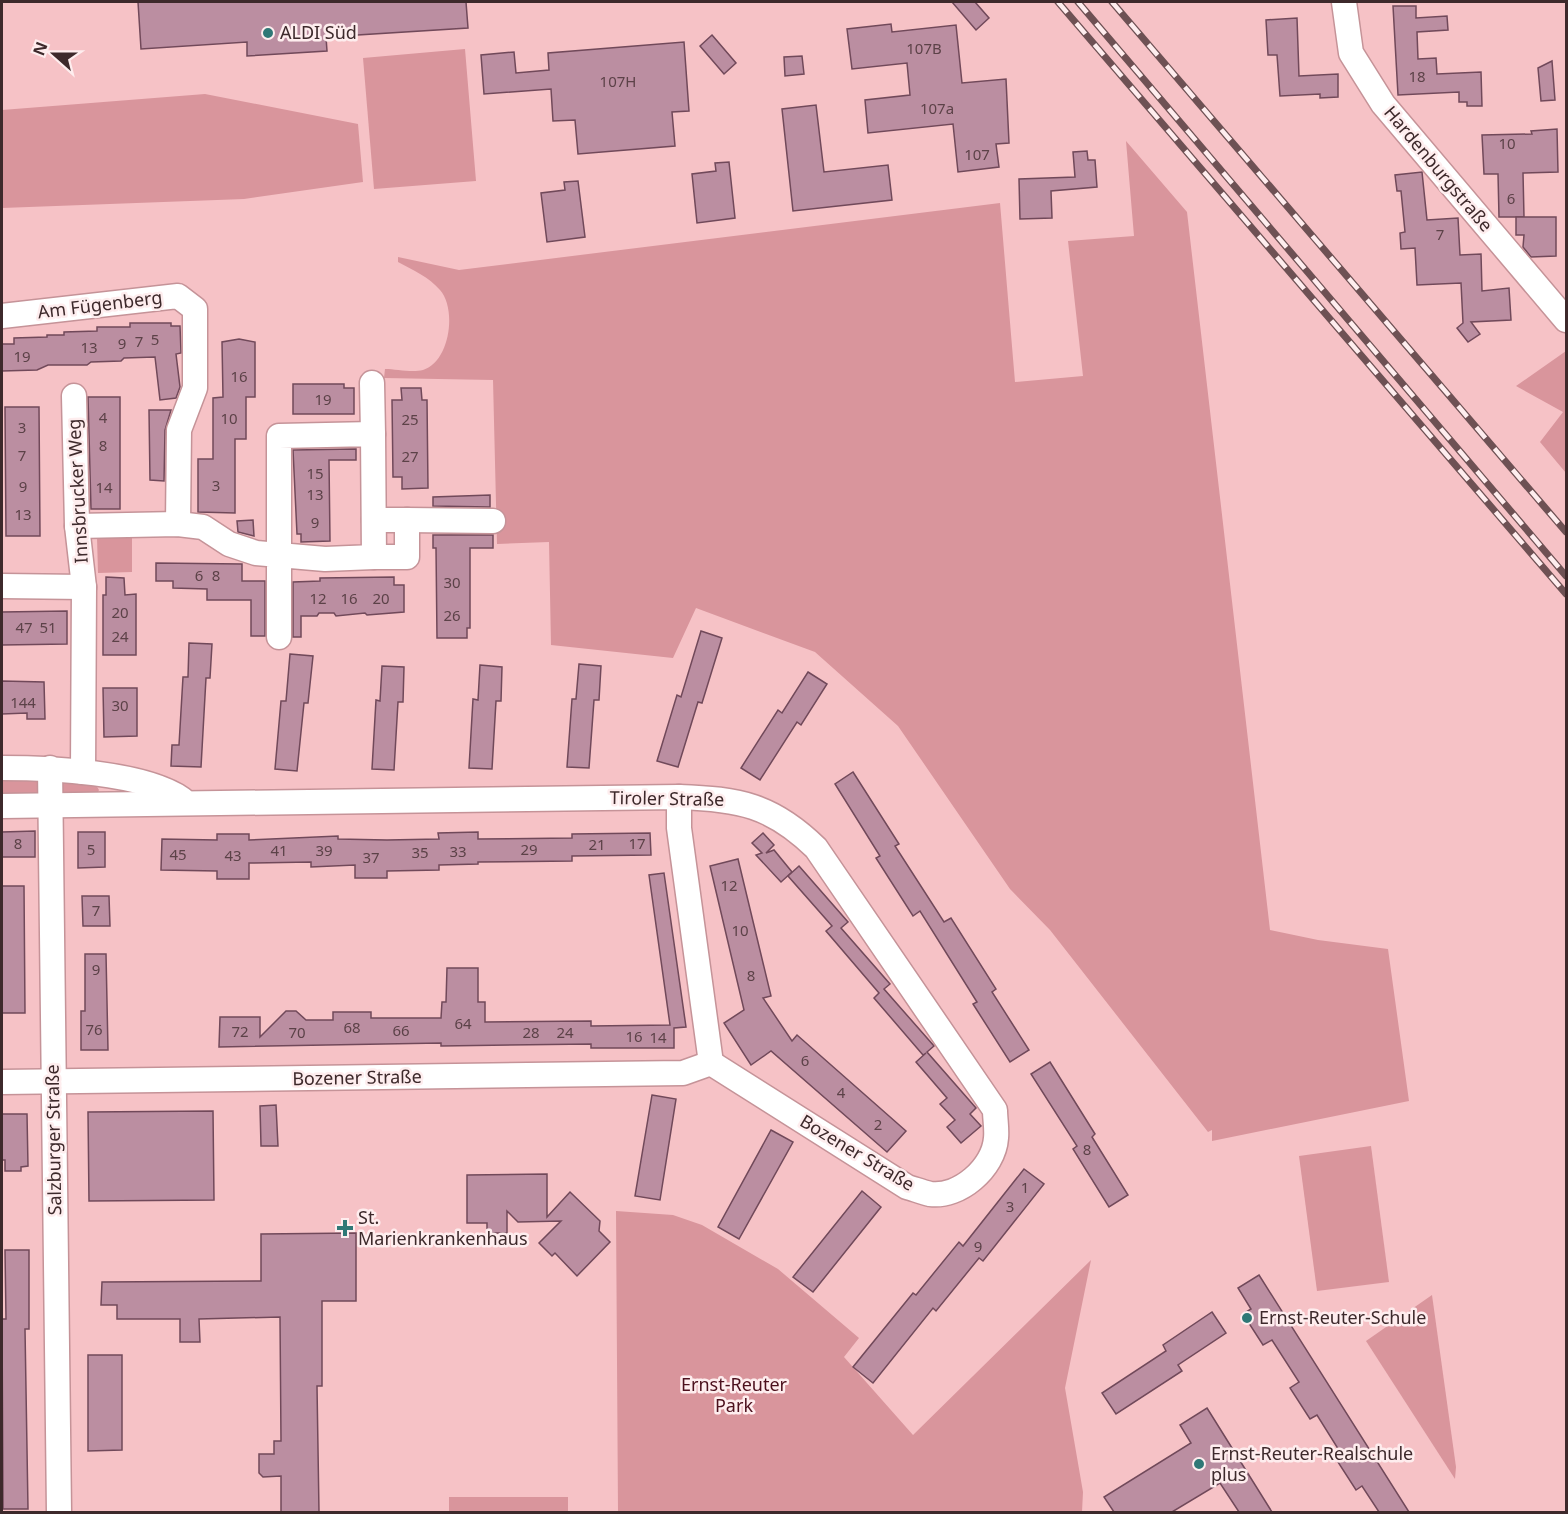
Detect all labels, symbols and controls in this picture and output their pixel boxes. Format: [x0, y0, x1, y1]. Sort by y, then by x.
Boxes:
place label: ALDI Süd [280, 20, 357, 44]
north arrow [24, 24, 84, 84]
marker: ALDI Süd [261, 26, 275, 40]
house number: 107B [906, 38, 942, 58]
text: N [27, 39, 53, 59]
house number: 18 [1408, 66, 1426, 86]
house number: 107H [600, 71, 636, 91]
house number: 107a [920, 98, 954, 118]
street label: Hardenburgstraße [1379, 100, 1498, 236]
house number: 10 [1498, 133, 1516, 153]
house number: 107 [964, 144, 990, 164]
house number: 6 [1507, 188, 1515, 208]
house number: 7 [1436, 224, 1444, 244]
street label: Am Fügenberg [36, 284, 164, 324]
house number: 5 [151, 329, 159, 349]
house number: 7 [135, 331, 143, 351]
house number: 9 [118, 333, 126, 353]
house number: 13 [80, 337, 98, 357]
house number: 19 [13, 346, 31, 366]
house number: 16 [230, 366, 248, 386]
house number: 19 [314, 389, 332, 409]
house number: 4 [99, 407, 108, 427]
house number: 10 [220, 408, 238, 428]
house number: 25 [401, 409, 419, 429]
house number: 3 [18, 417, 26, 437]
street label: Innsbrucker Weg [61, 418, 93, 564]
house number: 8 [99, 435, 107, 455]
house number: 7 [18, 445, 26, 465]
house number: 27 [401, 446, 419, 466]
house number: 15 [306, 463, 324, 483]
house number: 3 [212, 475, 220, 495]
house number: 9 [19, 476, 27, 496]
house number: 14 [95, 477, 113, 497]
house number: 13 [306, 484, 324, 504]
house number: 13 [14, 504, 32, 524]
house number: 9 [311, 512, 319, 532]
house number: 6 [195, 565, 203, 585]
house number: 8 [212, 565, 220, 585]
house number: 30 [443, 572, 461, 592]
house number: 12 [309, 588, 327, 608]
house number: 16 [340, 588, 358, 608]
house number: 20 [372, 588, 390, 608]
house number: 20 [111, 602, 129, 622]
house number: 26 [443, 605, 461, 625]
house number: 47 [15, 617, 33, 637]
house number: 51 [39, 617, 57, 637]
house number: 24 [111, 626, 129, 646]
house number: 144 [10, 692, 36, 712]
house number: 30 [111, 695, 129, 715]
street label: Tiroler Straße [610, 785, 725, 811]
house number: 8 [14, 833, 22, 853]
house number: 17 [628, 833, 646, 853]
house number: 21 [588, 834, 606, 854]
house number: 5 [87, 839, 95, 859]
house number: 29 [520, 839, 538, 859]
house number: 41 [270, 840, 288, 860]
house number: 39 [315, 840, 333, 860]
house number: 33 [449, 841, 467, 861]
house number: 35 [411, 842, 429, 862]
house number: 45 [169, 844, 187, 864]
house number: 43 [224, 845, 242, 865]
house number: 37 [362, 847, 380, 867]
house number: 12 [720, 875, 738, 895]
house number: 7 [92, 900, 100, 920]
house number: 10 [731, 920, 749, 940]
house number: 9 [92, 959, 100, 979]
house number: 8 [747, 965, 755, 985]
house number: 64 [454, 1013, 472, 1033]
house number: 68 [343, 1017, 361, 1037]
house number: 76 [85, 1019, 103, 1039]
house number: 66 [392, 1020, 410, 1040]
house number: 72 [231, 1021, 249, 1041]
house number: 70 [288, 1022, 306, 1042]
house number: 28 [522, 1022, 540, 1042]
house number: 24 [556, 1022, 574, 1042]
house number: 16 [625, 1026, 643, 1046]
house number: 14 [649, 1027, 667, 1047]
house number: 6 [801, 1050, 809, 1070]
street label: Salzburger Straße [40, 1064, 66, 1216]
street label: Bozener Straße [292, 1064, 422, 1090]
house number: 4 [837, 1082, 846, 1102]
street label: Bozener Straße [796, 1109, 919, 1196]
house number: 2 [874, 1114, 882, 1134]
house number: 8 [1083, 1139, 1091, 1159]
house number: 1 [1021, 1177, 1029, 1197]
house number: 3 [1006, 1196, 1014, 1216]
place label: St. Marienkrankenhaus [358, 1205, 528, 1250]
marker: St. Marienkrankenhaus [336, 1219, 354, 1237]
house number: 9 [974, 1236, 982, 1256]
place label: Ernst-Reuter-Schule [1259, 1305, 1426, 1329]
marker: Ernst-Reuter-Schule [1240, 1311, 1254, 1325]
park label: Ernst-Reuter Park [681, 1372, 788, 1417]
place label: Ernst-Reuter-Realschule plus [1211, 1441, 1413, 1486]
marker: Ernst-Reuter-Realschule plus [1192, 1457, 1206, 1471]

